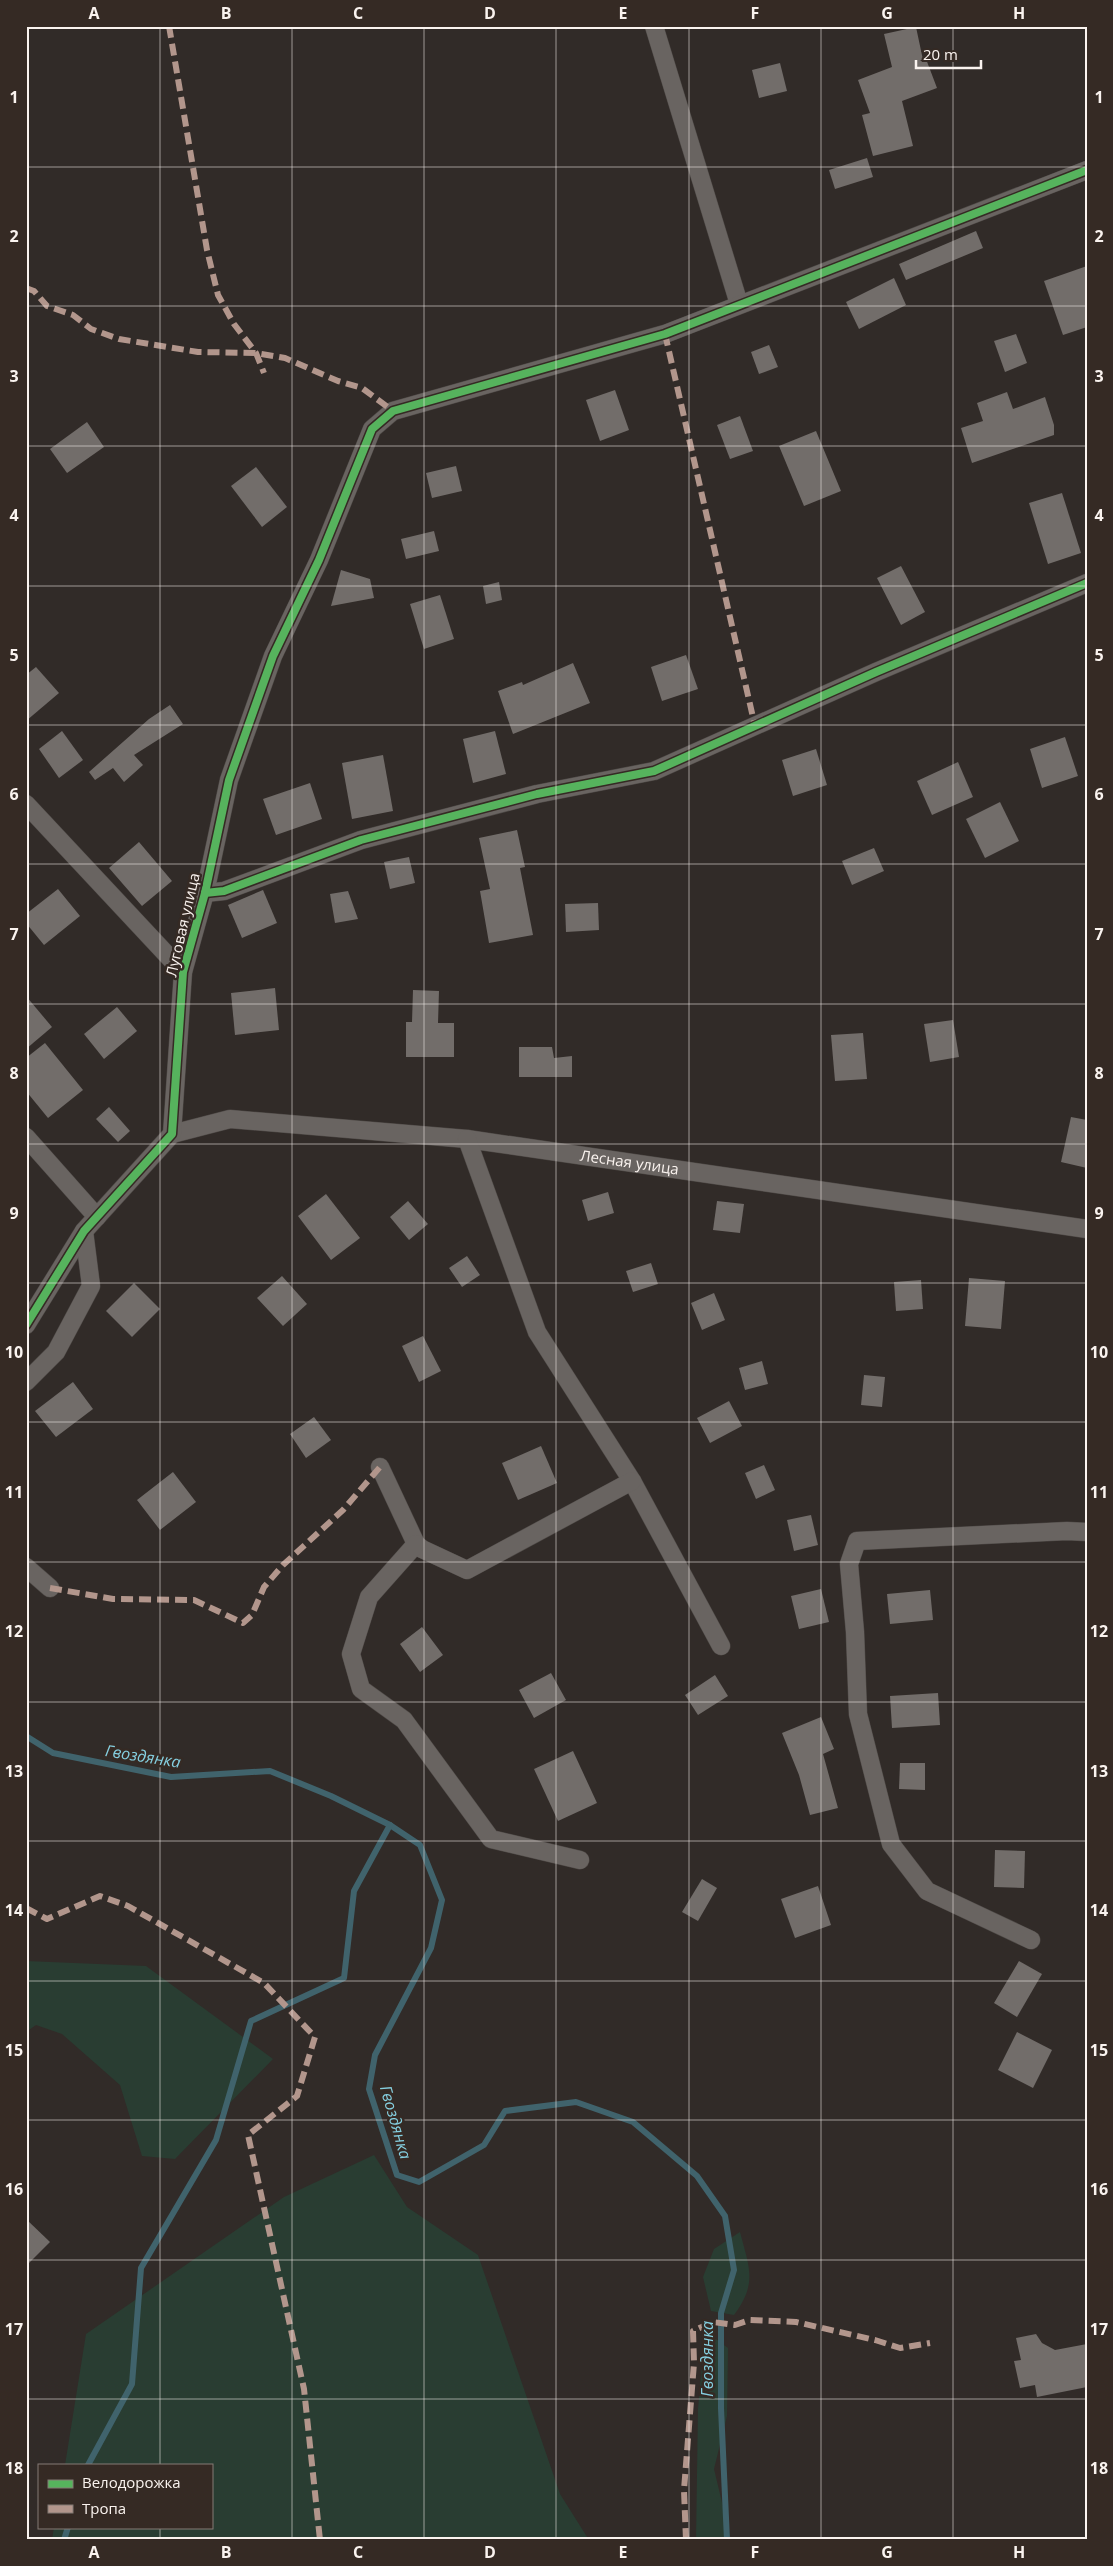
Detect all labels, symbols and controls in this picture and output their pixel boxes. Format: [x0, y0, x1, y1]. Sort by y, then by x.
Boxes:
text: A [88, 2, 100, 24]
text: B [221, 2, 231, 24]
text: C [353, 2, 363, 24]
text: D [484, 2, 496, 24]
text: E [619, 2, 628, 24]
text: F [751, 2, 759, 24]
text: G [881, 2, 893, 24]
text: H [1013, 2, 1025, 24]
scale bar [916, 38, 980, 70]
text: 20 m [923, 44, 958, 64]
text: 1 [9, 86, 19, 108]
text: 1 [1094, 86, 1104, 108]
text: 2 [9, 225, 19, 247]
text: 2 [1094, 225, 1104, 247]
text: 3 [9, 365, 19, 387]
text: 3 [1094, 365, 1104, 387]
text: 4 [9, 504, 19, 526]
text: 4 [1094, 504, 1104, 526]
text: 5 [9, 644, 19, 666]
text: 5 [1094, 644, 1104, 666]
text: 6 [9, 783, 19, 805]
text: 6 [1094, 783, 1104, 805]
street label: Луговая улица [160, 871, 204, 979]
text: 7 [9, 923, 19, 945]
text: 7 [1094, 923, 1104, 945]
text: 8 [9, 1062, 19, 1084]
text: 8 [1094, 1062, 1104, 1084]
street label: Лесная улица [579, 1145, 680, 1179]
text: 9 [9, 1202, 19, 1224]
text: 9 [1094, 1202, 1104, 1224]
text: 10 [5, 1341, 23, 1363]
text: 10 [1090, 1341, 1108, 1363]
text: 11 [5, 1481, 23, 1503]
text: 11 [1090, 1481, 1108, 1503]
text: 12 [5, 1620, 23, 1642]
text: 12 [1090, 1620, 1108, 1642]
water label: Гвоздянка [104, 1739, 182, 1773]
text: 13 [5, 1760, 23, 1782]
text: 13 [1090, 1760, 1108, 1782]
text: 14 [5, 1899, 23, 1921]
text: 14 [1090, 1899, 1108, 1921]
text: 15 [5, 2039, 23, 2061]
text: 15 [1090, 2039, 1108, 2061]
water label: Гвоздянка [375, 2082, 417, 2162]
text: 16 [5, 2178, 23, 2200]
text: 16 [1090, 2178, 1108, 2200]
text: 17 [5, 2318, 23, 2340]
text: 17 [1090, 2318, 1108, 2340]
water label: Гвоздянка [696, 2321, 718, 2397]
text: 18 [5, 2457, 23, 2479]
text: 18 [1090, 2457, 1108, 2479]
legend [38, 2464, 212, 2528]
text: Велодорожка [82, 2472, 181, 2492]
text: Тропа [82, 2498, 126, 2518]
text: A [88, 2541, 100, 2563]
text: B [221, 2541, 231, 2563]
text: C [353, 2541, 363, 2563]
text: D [484, 2541, 496, 2563]
text: E [619, 2541, 628, 2563]
text: F [751, 2541, 759, 2563]
text: G [881, 2541, 893, 2563]
text: H [1013, 2541, 1025, 2563]

